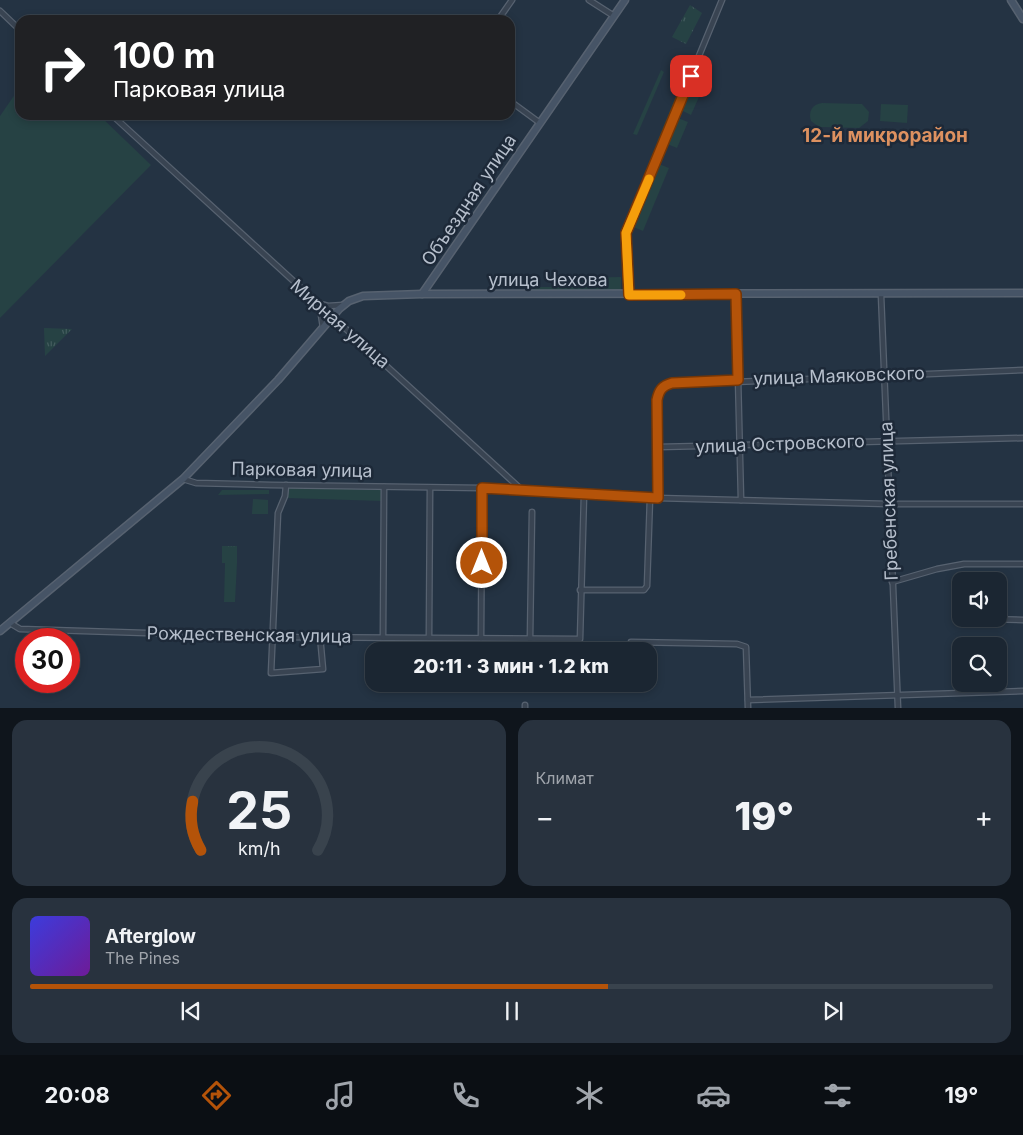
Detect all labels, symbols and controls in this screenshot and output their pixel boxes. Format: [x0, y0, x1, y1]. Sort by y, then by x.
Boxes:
text: 100 m [113, 34, 216, 76]
icon: right [30, 35, 95, 100]
pin [670, 55, 712, 97]
icon: arrive [677, 62, 705, 90]
text: Парковая улица [113, 76, 285, 102]
district label: 12-й микрорайон [802, 124, 968, 147]
street label: Объездная улица [417, 130, 520, 269]
street label: улица Чехова [488, 269, 608, 290]
street label: Мирная улица [286, 275, 394, 373]
street label: улица Маяковского [753, 362, 925, 389]
street label: Гребенская улица [875, 421, 902, 581]
street label: улица Островского [695, 430, 865, 457]
street label: Парковая улица [231, 458, 373, 481]
position arrow [455, 536, 507, 588]
map controls [952, 572, 1007, 692]
button: sound [952, 572, 1007, 627]
street label: Рождественская улица [146, 622, 352, 647]
speed limit sign: 30 [15, 628, 80, 693]
button: search [952, 637, 1007, 692]
text: 20:11 · 3 мин · 1.2 km [413, 655, 609, 678]
text: Климат [536, 768, 594, 788]
text: 25 [226, 779, 292, 842]
text: 19° [735, 793, 794, 839]
text: − [536, 800, 554, 834]
text: + [974, 800, 993, 834]
text: km/h [238, 838, 280, 859]
text: Afterglow [105, 925, 196, 948]
text: The Pines [105, 948, 180, 968]
icon: previous [177, 997, 205, 1025]
icon: pause [498, 997, 526, 1025]
icon: next [819, 997, 847, 1025]
icon: directions [199, 1078, 234, 1113]
icon: music [323, 1078, 358, 1113]
icon: phone [448, 1078, 483, 1113]
icon: climate [572, 1078, 607, 1113]
icon: car [696, 1078, 731, 1113]
icon: filters [820, 1078, 855, 1113]
text: 20:08 [45, 1082, 110, 1108]
text: 19° [944, 1082, 978, 1108]

